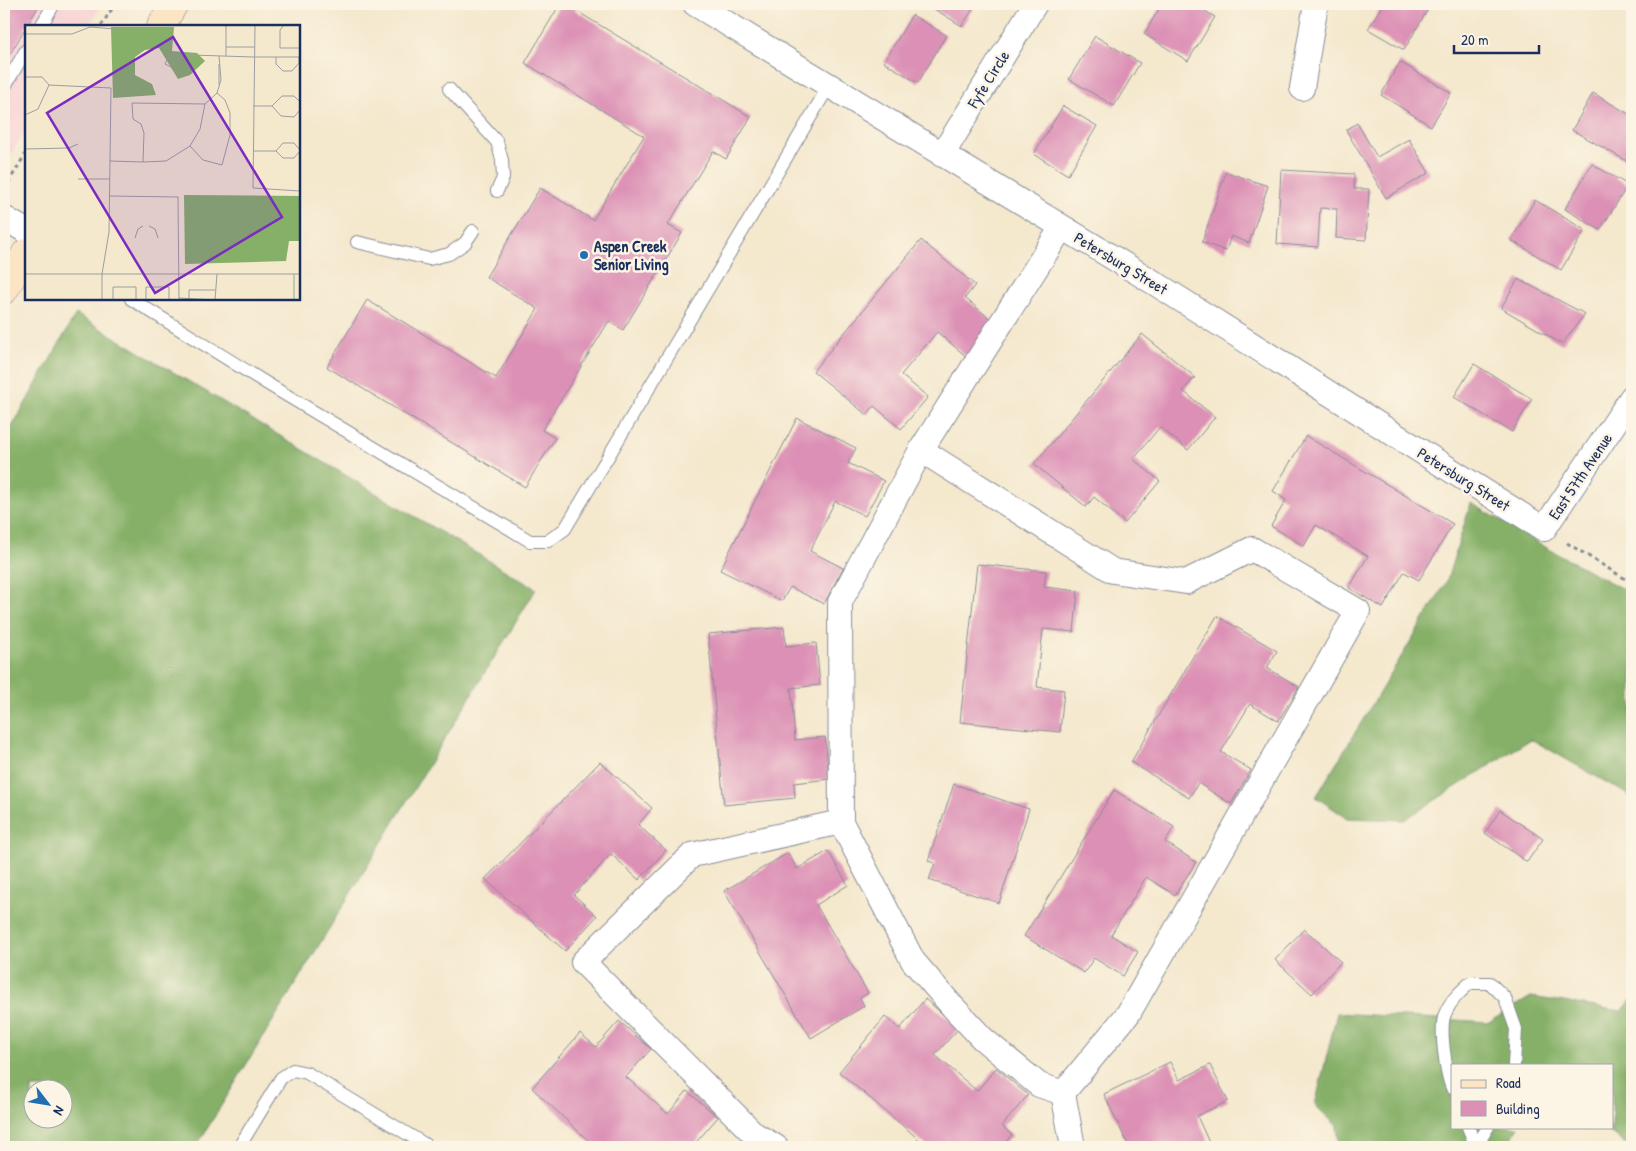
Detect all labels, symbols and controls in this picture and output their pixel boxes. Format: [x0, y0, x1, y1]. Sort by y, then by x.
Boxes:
scale bar [1454, 22, 1538, 54]
inset map [25, 25, 300, 300]
text: 20 m [1461, 29, 1488, 50]
street label: Fyfe Circle [961, 46, 1015, 113]
street label: Petersburg Street [1070, 226, 1172, 300]
place label: Aspen Creek Senior Living [594, 235, 669, 276]
marker: Aspen Creek Senior Living [578, 249, 590, 261]
street label: East 57th Avenue [1543, 428, 1617, 524]
street label: Petersburg Street [1413, 442, 1515, 517]
legend [1451, 1064, 1614, 1128]
text: Road [1496, 1072, 1521, 1093]
north arrow [22, 1078, 72, 1128]
text: Building [1496, 1098, 1540, 1119]
text: N [49, 1103, 70, 1120]

